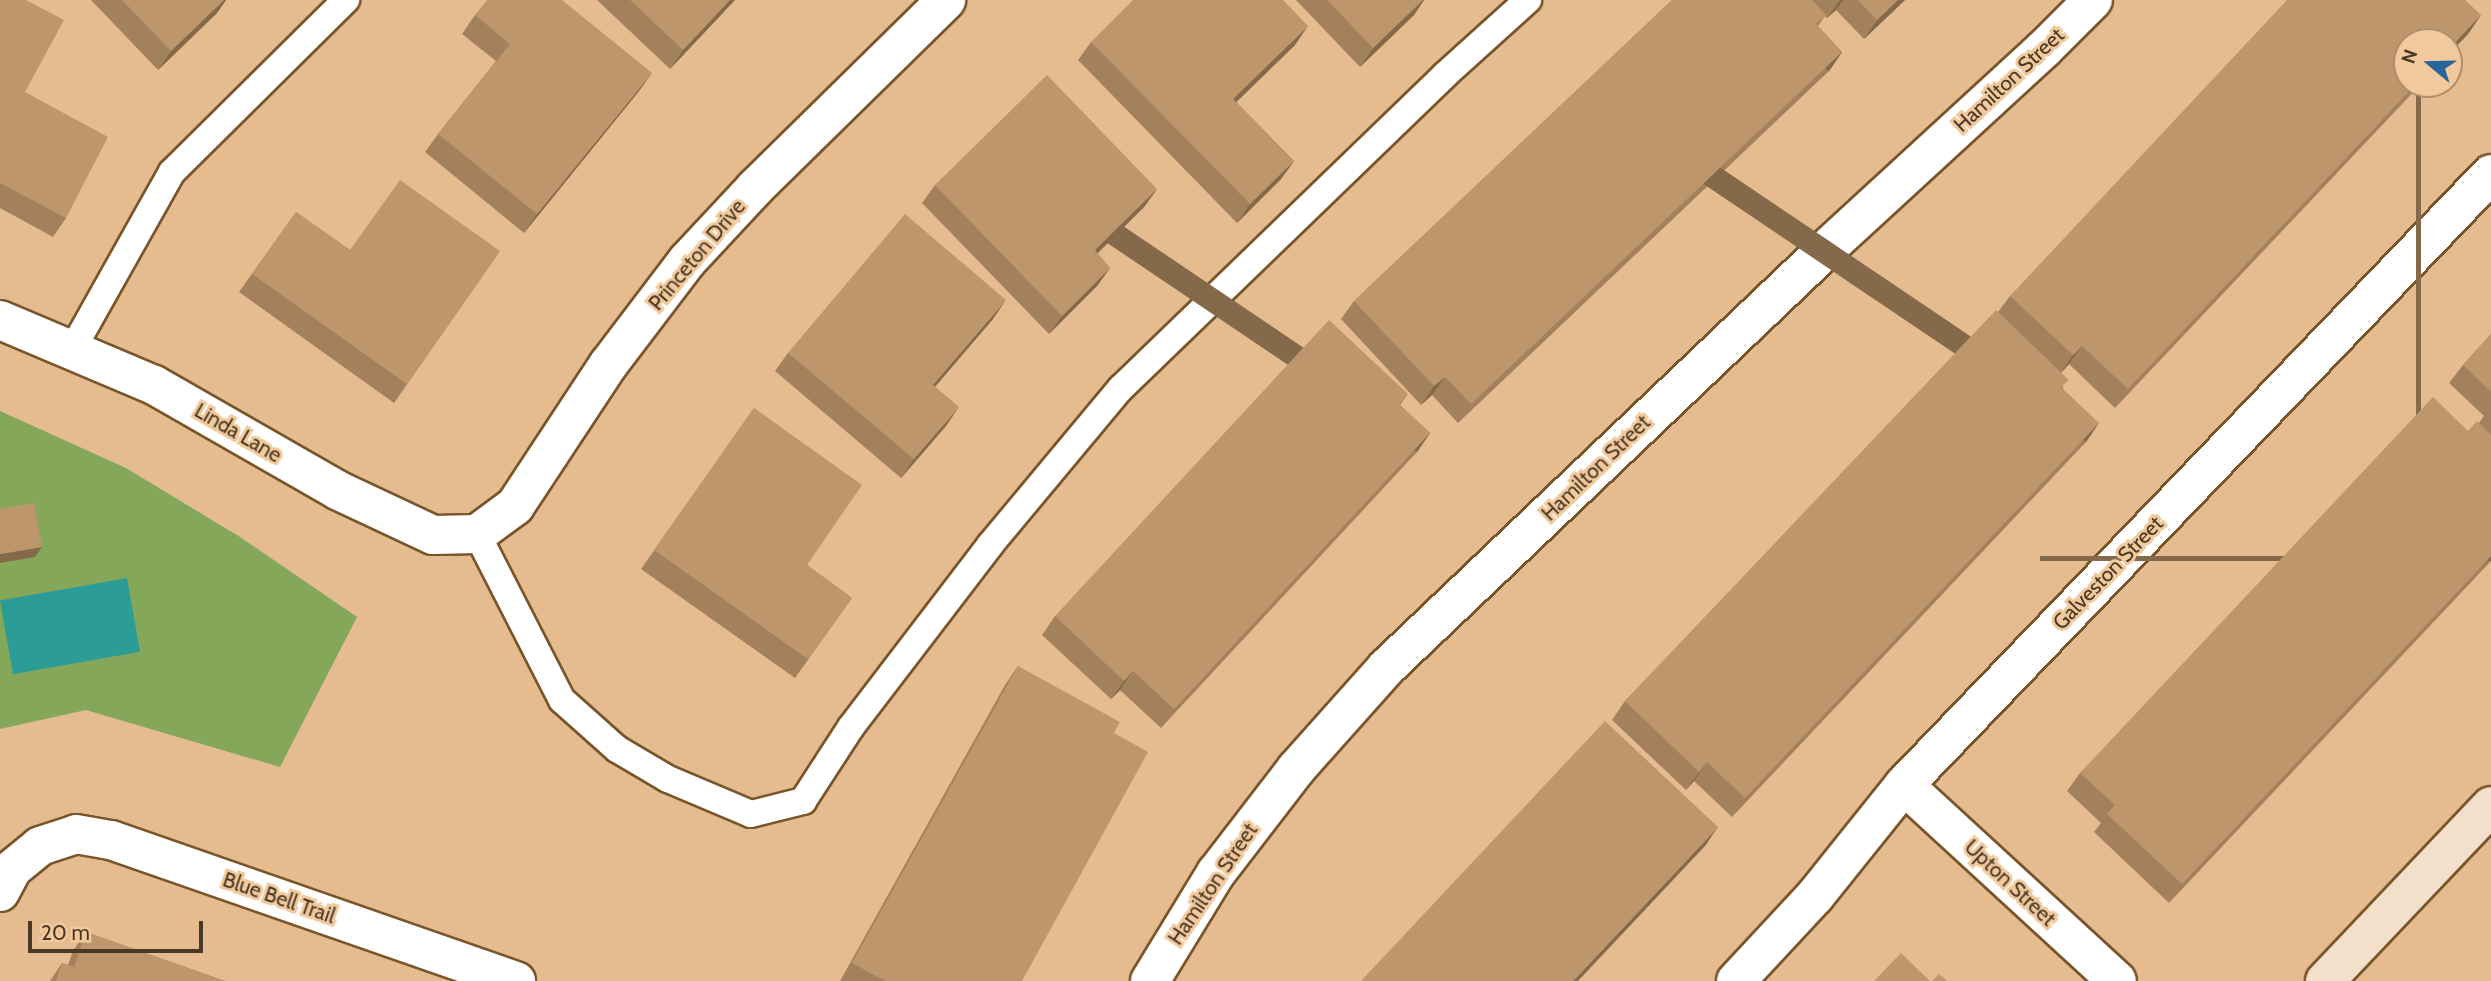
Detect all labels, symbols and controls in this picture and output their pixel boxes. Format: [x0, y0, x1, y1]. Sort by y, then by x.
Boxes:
street label: Hamilton Street [1949, 23, 2069, 137]
north arrow [2393, 28, 2463, 98]
text: N [2397, 47, 2423, 67]
street label: Princeton Drive [643, 194, 751, 316]
street label: Linda Lane [190, 398, 286, 468]
street label: Hamilton Street [1536, 410, 1656, 526]
street label: Galveston Street [2048, 511, 2168, 635]
street label: Hamilton Street [1163, 818, 1263, 950]
street label: Upton Street [1959, 834, 2061, 932]
street label: Blue Bell Trail [220, 867, 338, 929]
scale bar [32, 908, 206, 952]
text: 20 m [41, 920, 90, 945]

